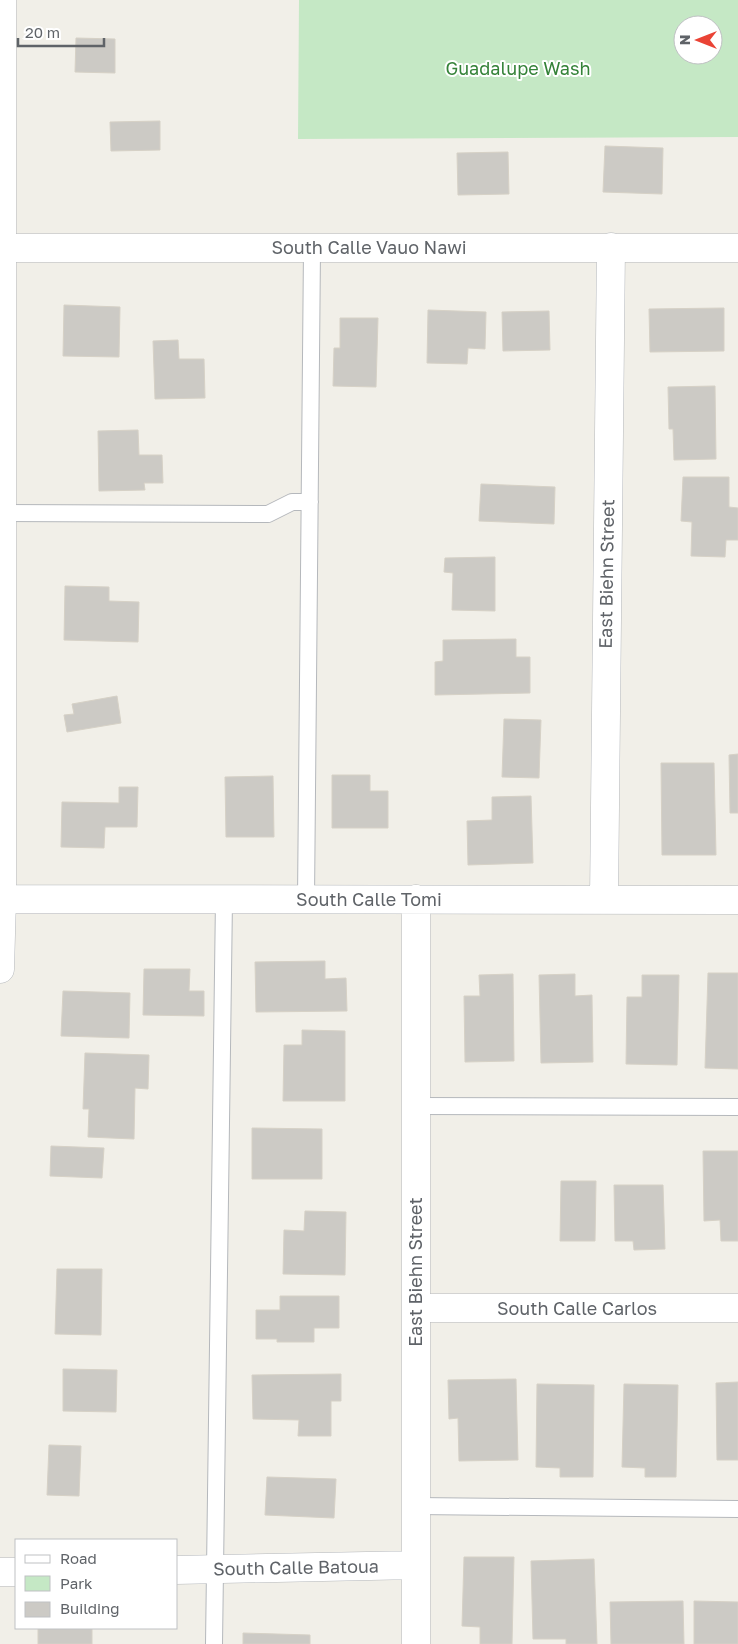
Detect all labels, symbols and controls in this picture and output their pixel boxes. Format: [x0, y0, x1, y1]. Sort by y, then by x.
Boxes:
scale bar [18, 15, 104, 47]
north arrow [673, 15, 723, 65]
text: 20 m [25, 23, 60, 41]
text: N [676, 35, 693, 45]
park label: Guadalupe Wash [446, 57, 591, 79]
street label: South Calle Vauo Nawi [271, 236, 467, 258]
street label: East Biehn Street [594, 499, 618, 649]
street label: South Calle Tomi [296, 888, 442, 910]
street label: East Biehn Street [404, 1197, 426, 1347]
street label: South Calle Carlos [497, 1297, 657, 1319]
legend [15, 1539, 178, 1629]
text: Road [60, 1549, 97, 1567]
street label: South Calle Batoua [213, 1555, 379, 1579]
text: Park [60, 1574, 93, 1592]
text: Building [60, 1599, 120, 1617]

